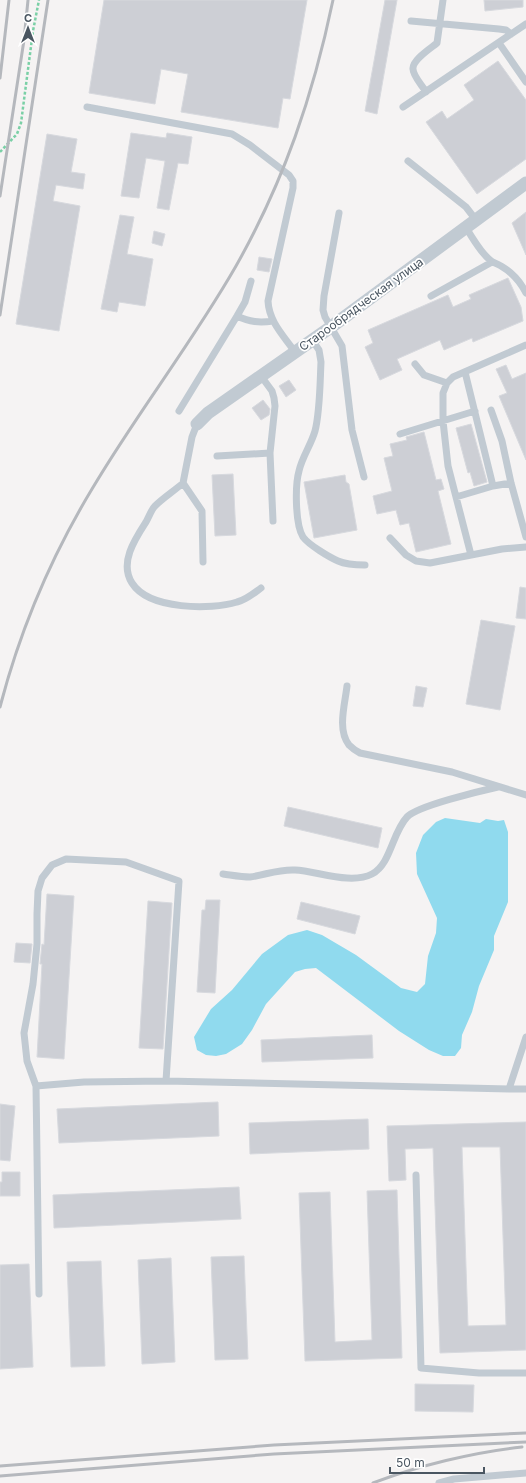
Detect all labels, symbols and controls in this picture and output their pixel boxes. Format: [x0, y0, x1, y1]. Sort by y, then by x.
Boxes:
north arrow [8, 8, 48, 48]
text: С [24, 11, 32, 25]
street label: Старообрядческая улица [296, 254, 426, 354]
scale bar [390, 1449, 484, 1475]
text: 50 m [396, 1455, 425, 1470]

